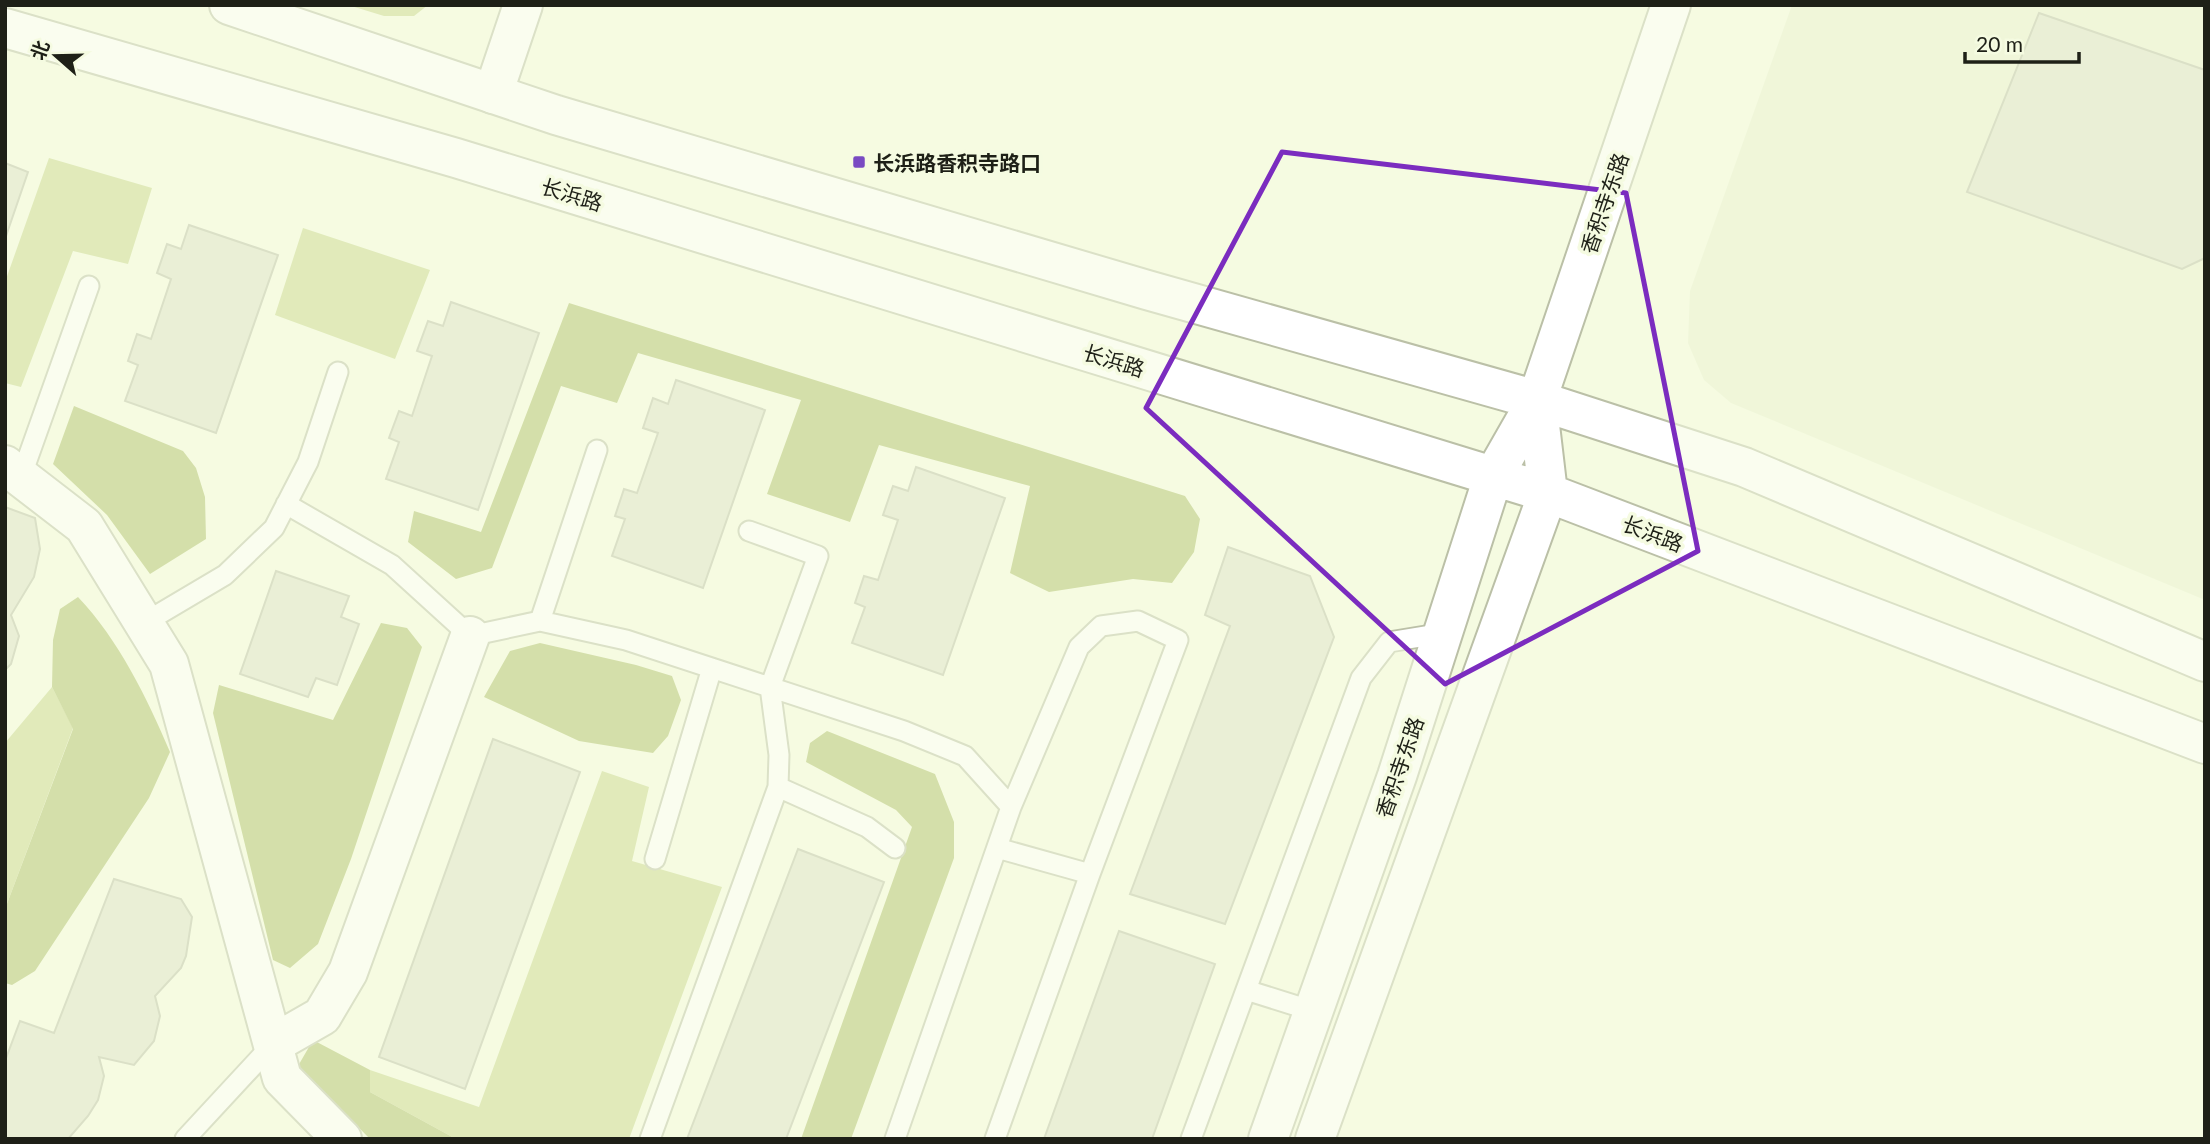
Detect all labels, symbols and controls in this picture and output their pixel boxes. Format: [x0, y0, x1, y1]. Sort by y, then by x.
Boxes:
north arrow [21, 21, 91, 91]
scale bar [1965, 21, 2079, 65]
text: 20 m [1976, 31, 2023, 56]
text: 北 [25, 37, 54, 63]
street label: 香积寺东路 [1575, 149, 1633, 257]
place label: 长浜路香积寺路口 [873, 150, 1041, 175]
marker: 长浜路香积寺路口 [851, 154, 867, 170]
street label: 长浜路 [538, 173, 606, 215]
street label: 长浜路 [1080, 339, 1148, 381]
street label: 长浜路 [1619, 510, 1687, 556]
street label: 香积寺东路 [1370, 713, 1428, 821]

